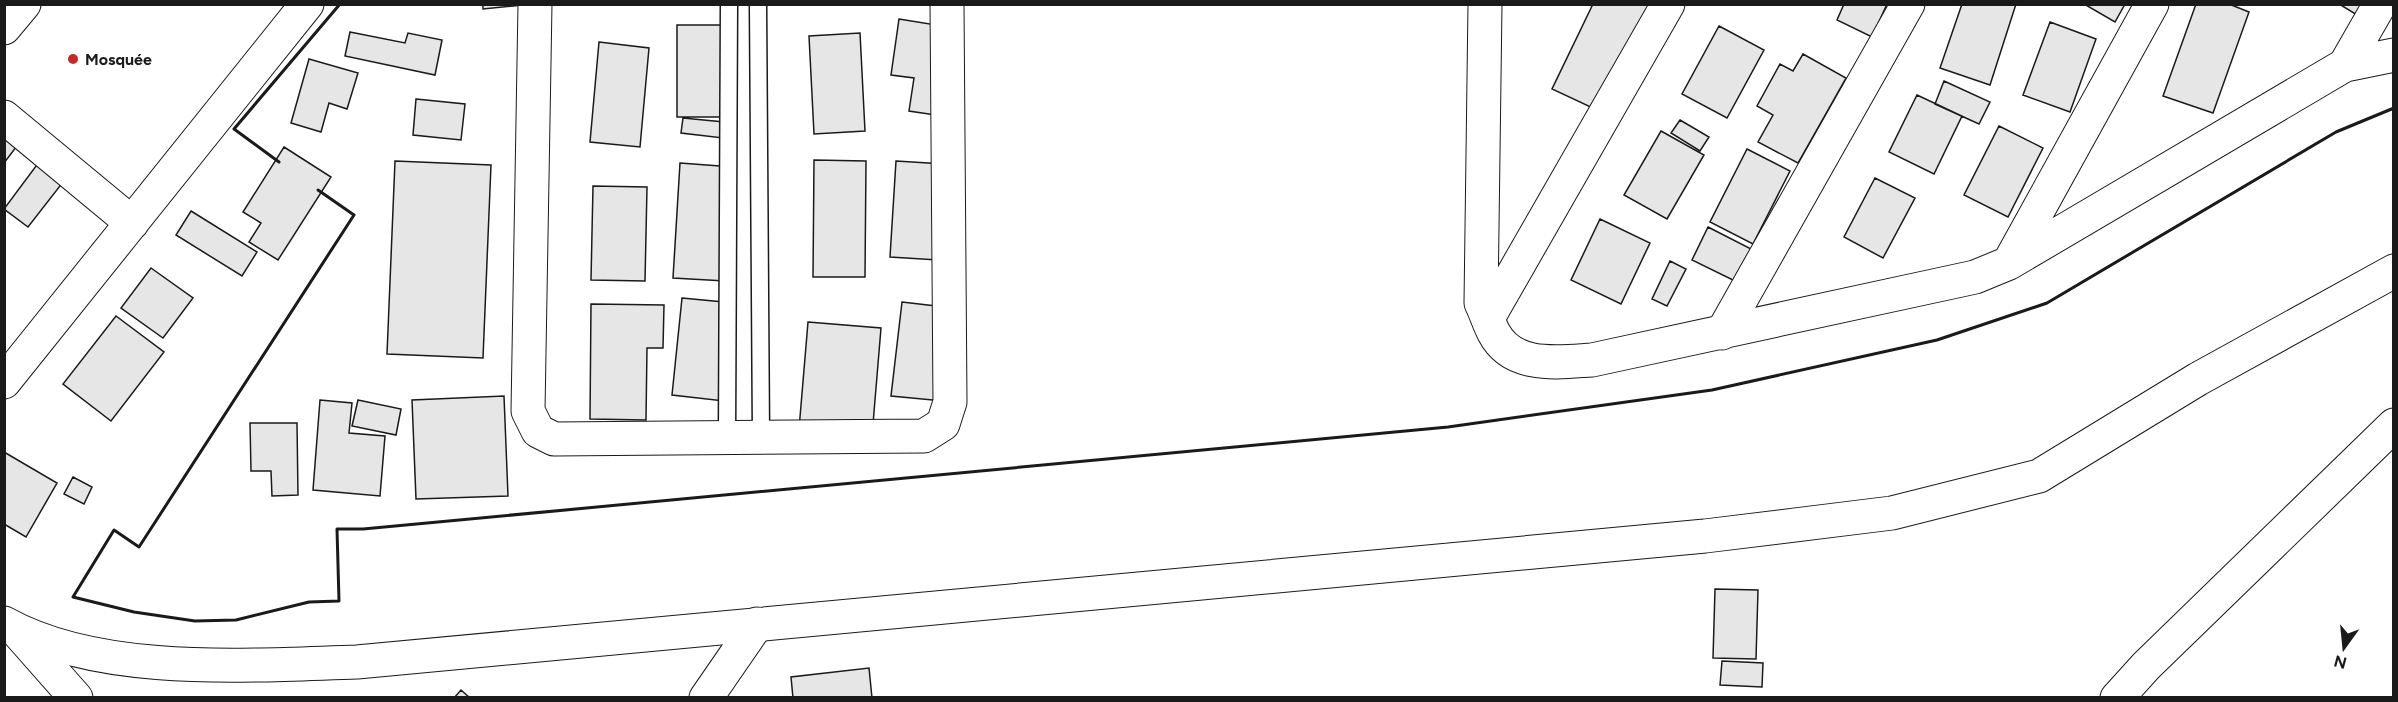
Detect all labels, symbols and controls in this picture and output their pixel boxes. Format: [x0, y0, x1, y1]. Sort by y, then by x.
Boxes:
place label: Mosquée [85, 50, 152, 69]
marker: Mosquée [66, 52, 80, 66]
north arrow [2314, 618, 2374, 678]
text: N [2332, 651, 2349, 673]

